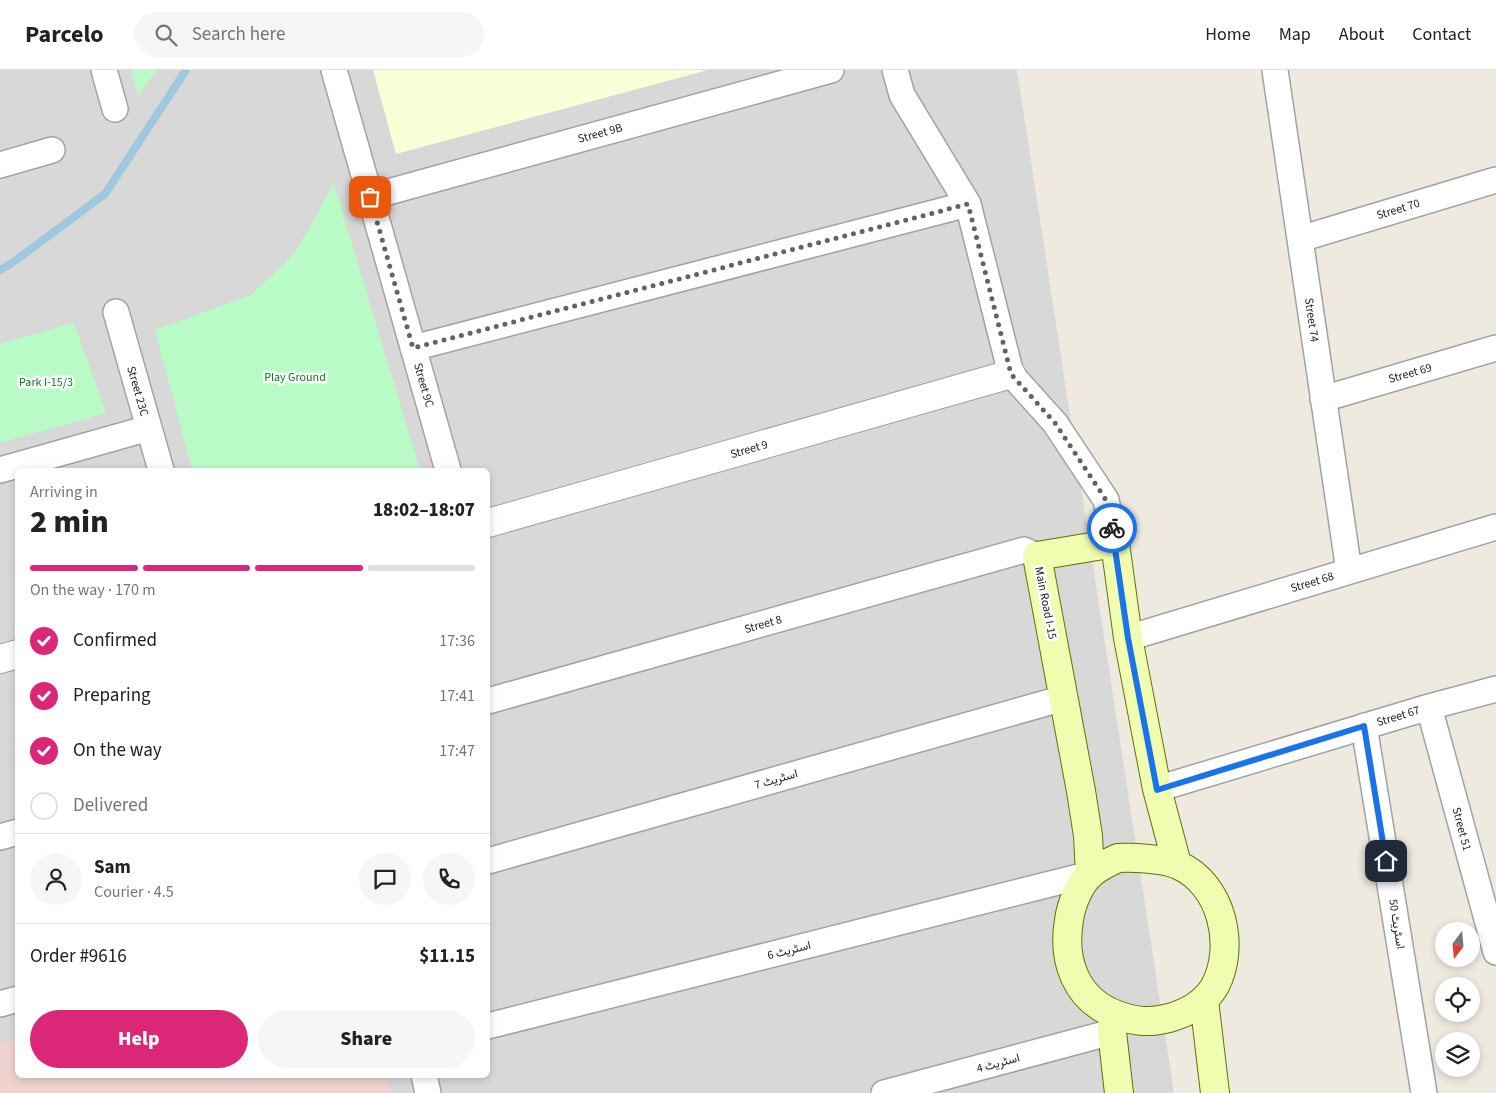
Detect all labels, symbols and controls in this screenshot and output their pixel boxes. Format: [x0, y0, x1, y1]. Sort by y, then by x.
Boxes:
search box [134, 12, 484, 57]
text: Parcelo [25, 17, 104, 52]
icon: search [152, 21, 180, 49]
text: Search here [192, 21, 285, 48]
text: Home [1205, 22, 1251, 47]
text: Map [1279, 22, 1311, 47]
text: About [1339, 22, 1384, 47]
text: Contact [1412, 22, 1471, 47]
street label: Street 9B [576, 119, 624, 148]
pin [349, 176, 391, 218]
icon: bag [356, 183, 384, 211]
street label: Street 70 [1374, 195, 1422, 224]
street label: Street 74 [1300, 297, 1323, 343]
street label: Street 69 [1386, 359, 1434, 388]
street label: Street 9C [409, 361, 438, 409]
street label: Street 23C [122, 364, 153, 418]
park label: Play Ground [264, 369, 326, 386]
park label: Park I-15/3 [19, 374, 73, 391]
street label: Street 9 [728, 436, 770, 463]
text: Arriving in [30, 481, 98, 503]
text: 18:02–18:07 [373, 497, 475, 524]
text: 2 min [30, 499, 109, 545]
courier [1087, 503, 1137, 553]
icon: bike [1098, 514, 1126, 542]
street label: Main Road I-15 [1030, 565, 1061, 641]
street label: Street 68 [1288, 568, 1336, 597]
text: On the way · 170 m [30, 579, 155, 601]
street label: Street 8 [742, 611, 784, 638]
icon: check [30, 627, 58, 655]
text: Confirmed [73, 627, 157, 654]
text: 17:36 [439, 630, 475, 652]
icon: check [30, 682, 58, 710]
text: Preparing [73, 682, 151, 709]
text: 17:41 [439, 685, 475, 707]
street label: Street 67 [1374, 702, 1422, 731]
icon: check [30, 737, 58, 765]
text: On the way [73, 737, 162, 764]
text: 17:47 [439, 740, 475, 762]
street label: اسٹریٹ 7 [753, 765, 800, 794]
text: Delivered [73, 792, 148, 819]
street label: Street 51 [1448, 805, 1475, 853]
pin [1365, 840, 1407, 882]
icon: home [1372, 847, 1400, 875]
button: person [30, 853, 82, 905]
button: chat [359, 853, 411, 905]
button: phone [423, 853, 475, 905]
text: Sam [94, 854, 131, 881]
text: Courier · 4.5 [94, 881, 174, 903]
street label: اسٹریٹ 50 [1384, 898, 1409, 950]
north arrow [1435, 922, 1480, 968]
map controls [1435, 922, 1480, 1077]
street label: اسٹریٹ 6 [766, 937, 813, 964]
text: Order #9616 [30, 943, 127, 970]
text: $11.15 [419, 943, 475, 970]
button: locate [1435, 977, 1480, 1022]
button: Help [30, 1010, 248, 1068]
button: Share [258, 1010, 475, 1068]
button: layers [1435, 1032, 1480, 1077]
street label: اسٹریٹ 4 [975, 1050, 1022, 1077]

